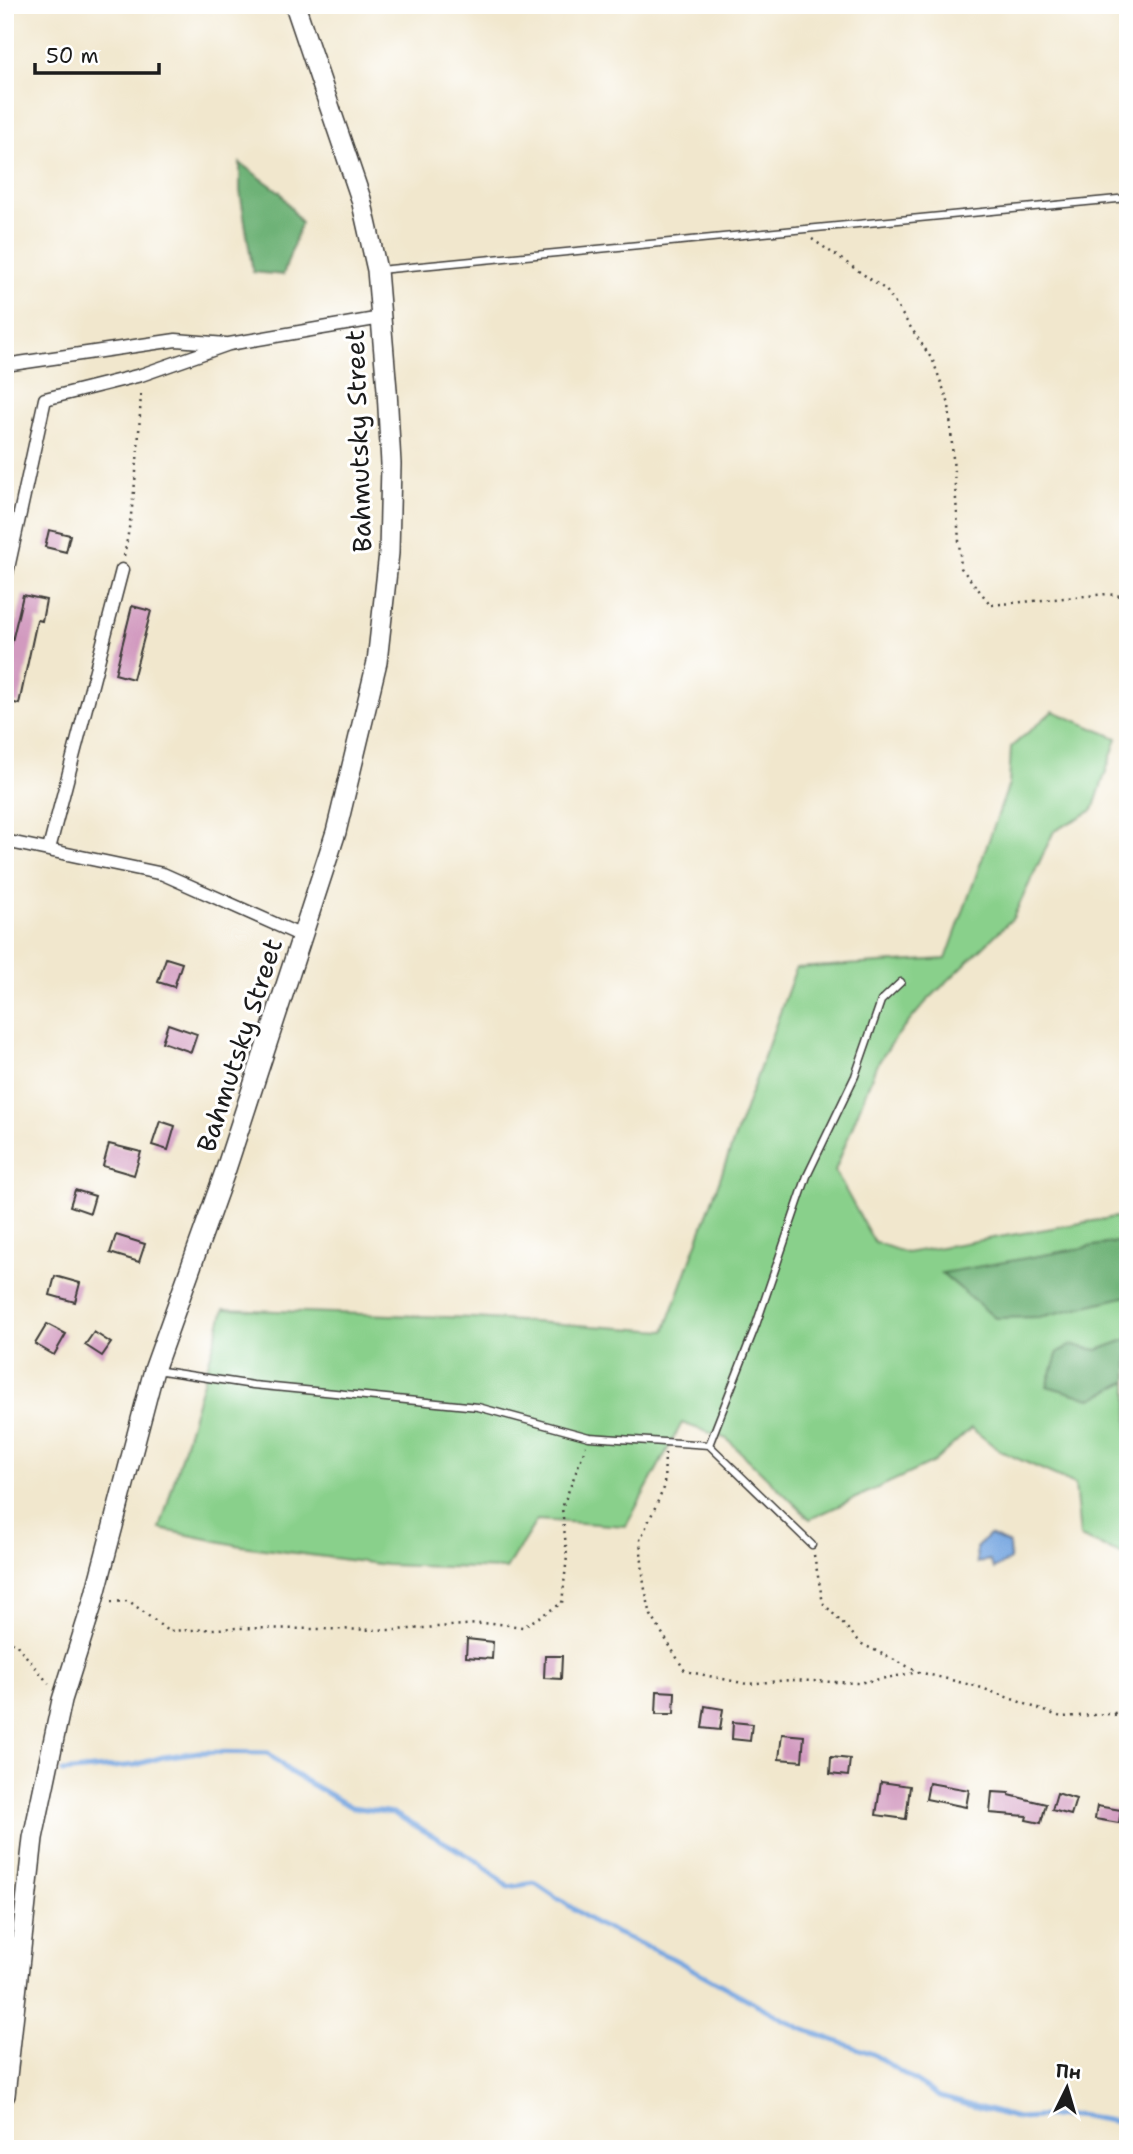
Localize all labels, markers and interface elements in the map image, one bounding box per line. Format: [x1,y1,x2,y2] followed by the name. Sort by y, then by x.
[35,32,159,76] scale bar
[46,42,99,70] text: 50 m
[337,329,379,553] street label: Bahmutsky Street
[188,934,290,1156] street label: Bahmutsky Street
[1032,2052,1102,2122] north arrow
[1055,2058,1082,2085] text: Пн

